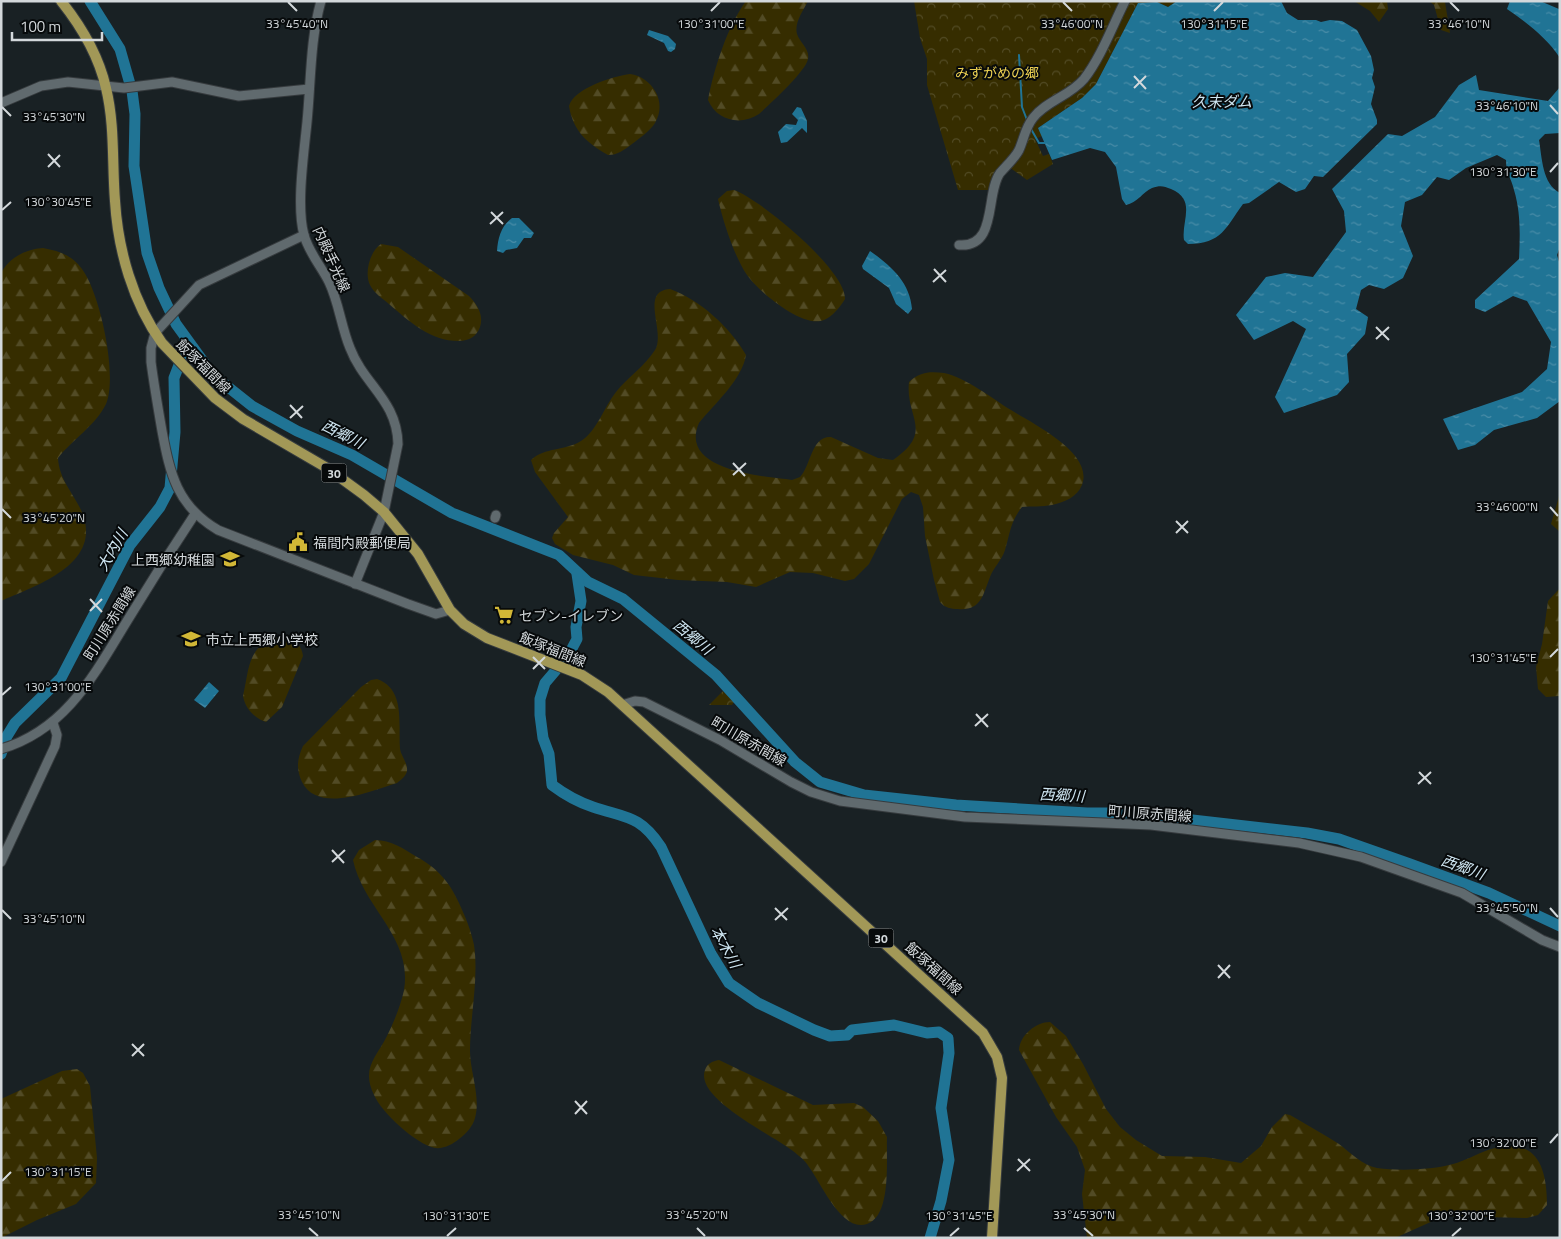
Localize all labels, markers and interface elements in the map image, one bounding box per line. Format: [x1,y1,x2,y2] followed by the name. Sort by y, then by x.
[12,10,102,42] scale bar
[266,14,328,33] text: 33°45'40"N
[677,14,745,33] text: 130°31'00"E
[1041,14,1103,33] text: 33°46'00"N
[1180,14,1248,33] text: 130°31'15"E
[1428,14,1490,33] text: 33°46'10"N
[20,15,61,38] text: 100 m
[955,62,1039,83] park label: みずがめの郷
[1192,90,1252,113] water label: 久末ダム
[1476,96,1538,115] text: 33°46'10"N
[23,107,85,126] text: 33°45'30"N
[1469,162,1537,181] text: 130°31'30"E
[24,192,92,211] text: 130°30'45"E
[308,223,356,295] street label: 内殿手光線
[172,334,236,398] street label: 飯塚福間線
[318,414,370,455] water label: 西郷川
[322,463,346,482] road number: 30
[1476,497,1538,516] text: 33°46'00"N
[23,508,85,527] text: 33°45'20"N
[91,523,134,575] water label: 大内川
[287,531,309,553] public building icon: 福間内殿郵便局
[313,532,411,553] place label: 福間内殿郵便局
[219,548,241,570] school or university icon: 上西郷幼稚園
[131,549,215,570] place label: 上西郷幼稚園
[78,582,140,664] street label: 町川原赤間線
[493,604,515,626] supermarket icon: セブン-イレブン
[519,605,623,626] place label: セブン-イレブン
[668,614,719,661] water label: 西郷川
[517,626,589,672] street label: 飯塚福間線
[180,628,202,650] school or university icon: 市立上西郷小学校
[206,629,318,650] place label: 市立上西郷小学校
[1469,648,1537,667] text: 130°31'45"E
[24,677,92,696] text: 130°31'00"E
[707,711,791,771] street label: 町川原赤間線
[1039,782,1087,808] water label: 西郷川
[1107,800,1193,826] street label: 町川原赤間線
[1438,848,1490,886] water label: 西郷川
[1476,898,1538,917] text: 33°45'50"N
[23,909,85,928] text: 33°45'10"N
[705,922,748,974] water label: 本木川
[868,928,894,948] road number: 30
[901,937,967,999] street label: 飯塚福間線
[1469,1133,1537,1152] text: 130°32'00"E
[24,1162,92,1181] text: 130°31'15"E
[278,1205,340,1224] text: 33°45'10"N
[666,1205,728,1224] text: 33°45'20"N
[1053,1205,1115,1224] text: 33°45'30"N
[422,1206,490,1225] text: 130°31'30"E
[925,1206,993,1225] text: 130°31'45"E
[1427,1206,1495,1225] text: 130°32'00"E

